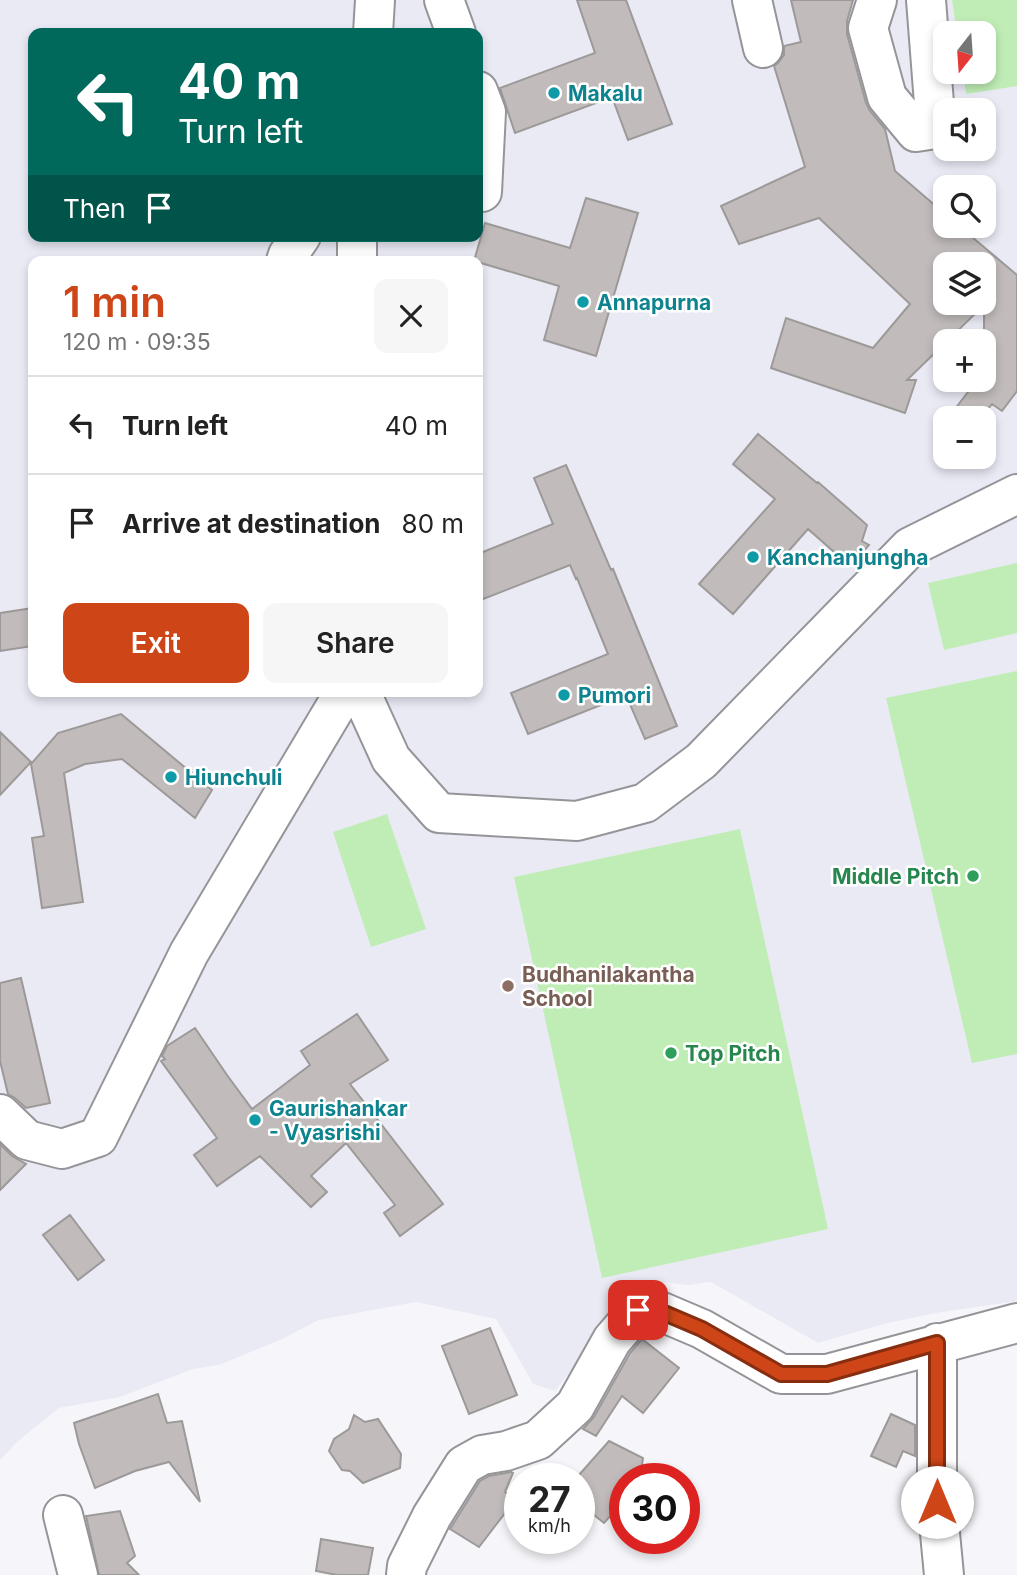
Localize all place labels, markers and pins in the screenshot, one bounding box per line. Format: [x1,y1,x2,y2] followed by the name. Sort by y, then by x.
[568,81,643,106] place label: Makalu
[546,85,562,101] marker: Makalu
[597,290,711,315] place label: Annapurna
[575,294,591,310] marker: Annapurna
[767,545,928,570] place label: Kanchanjungha
[745,549,761,565] marker: Kanchanjungha
[578,683,651,708] place label: Pumori
[556,687,572,703] marker: Pumori
[185,765,282,790] place label: Hiunchuli
[163,769,179,785] marker: Hiunchuli
[832,864,959,889] place label: Middle Pitch
[965,868,981,884] marker: Middle Pitch
[522,962,695,1011] place label: Budhanilakantha School
[500,978,516,994] marker: Budhanilakantha School
[685,1041,781,1066] place label: Top Pitch
[663,1045,679,1061] marker: Top Pitch
[269,1096,408,1145] place label: Gaurishankar - Vyasrishi
[247,1112,263,1128] marker: Gaurishankar - Vyasrishi
[608,1280,668,1340] pin

